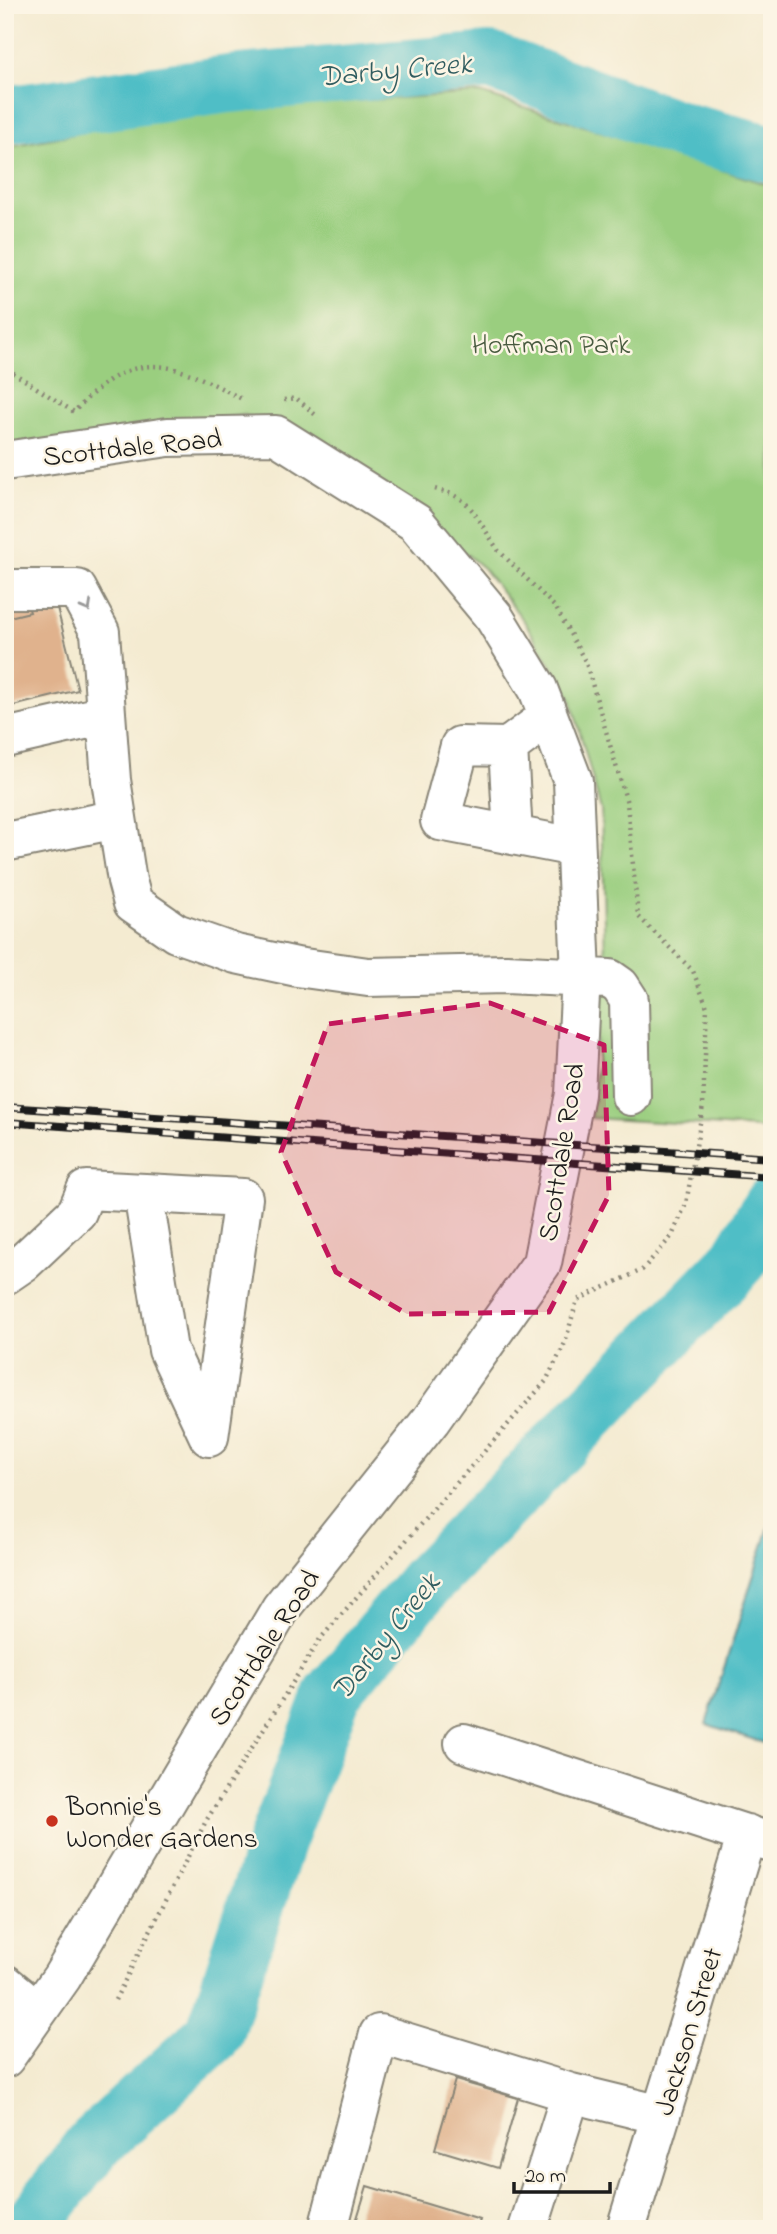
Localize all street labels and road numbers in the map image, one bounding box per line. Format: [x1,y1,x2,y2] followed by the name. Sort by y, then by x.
[41,420,224,479] street label: Scottdale Road
[529,1060,598,1245] street label: Scottdale Road
[200,1562,332,1735] street label: Scottdale Road
[645,1943,735,2121] street label: Jackson Street

